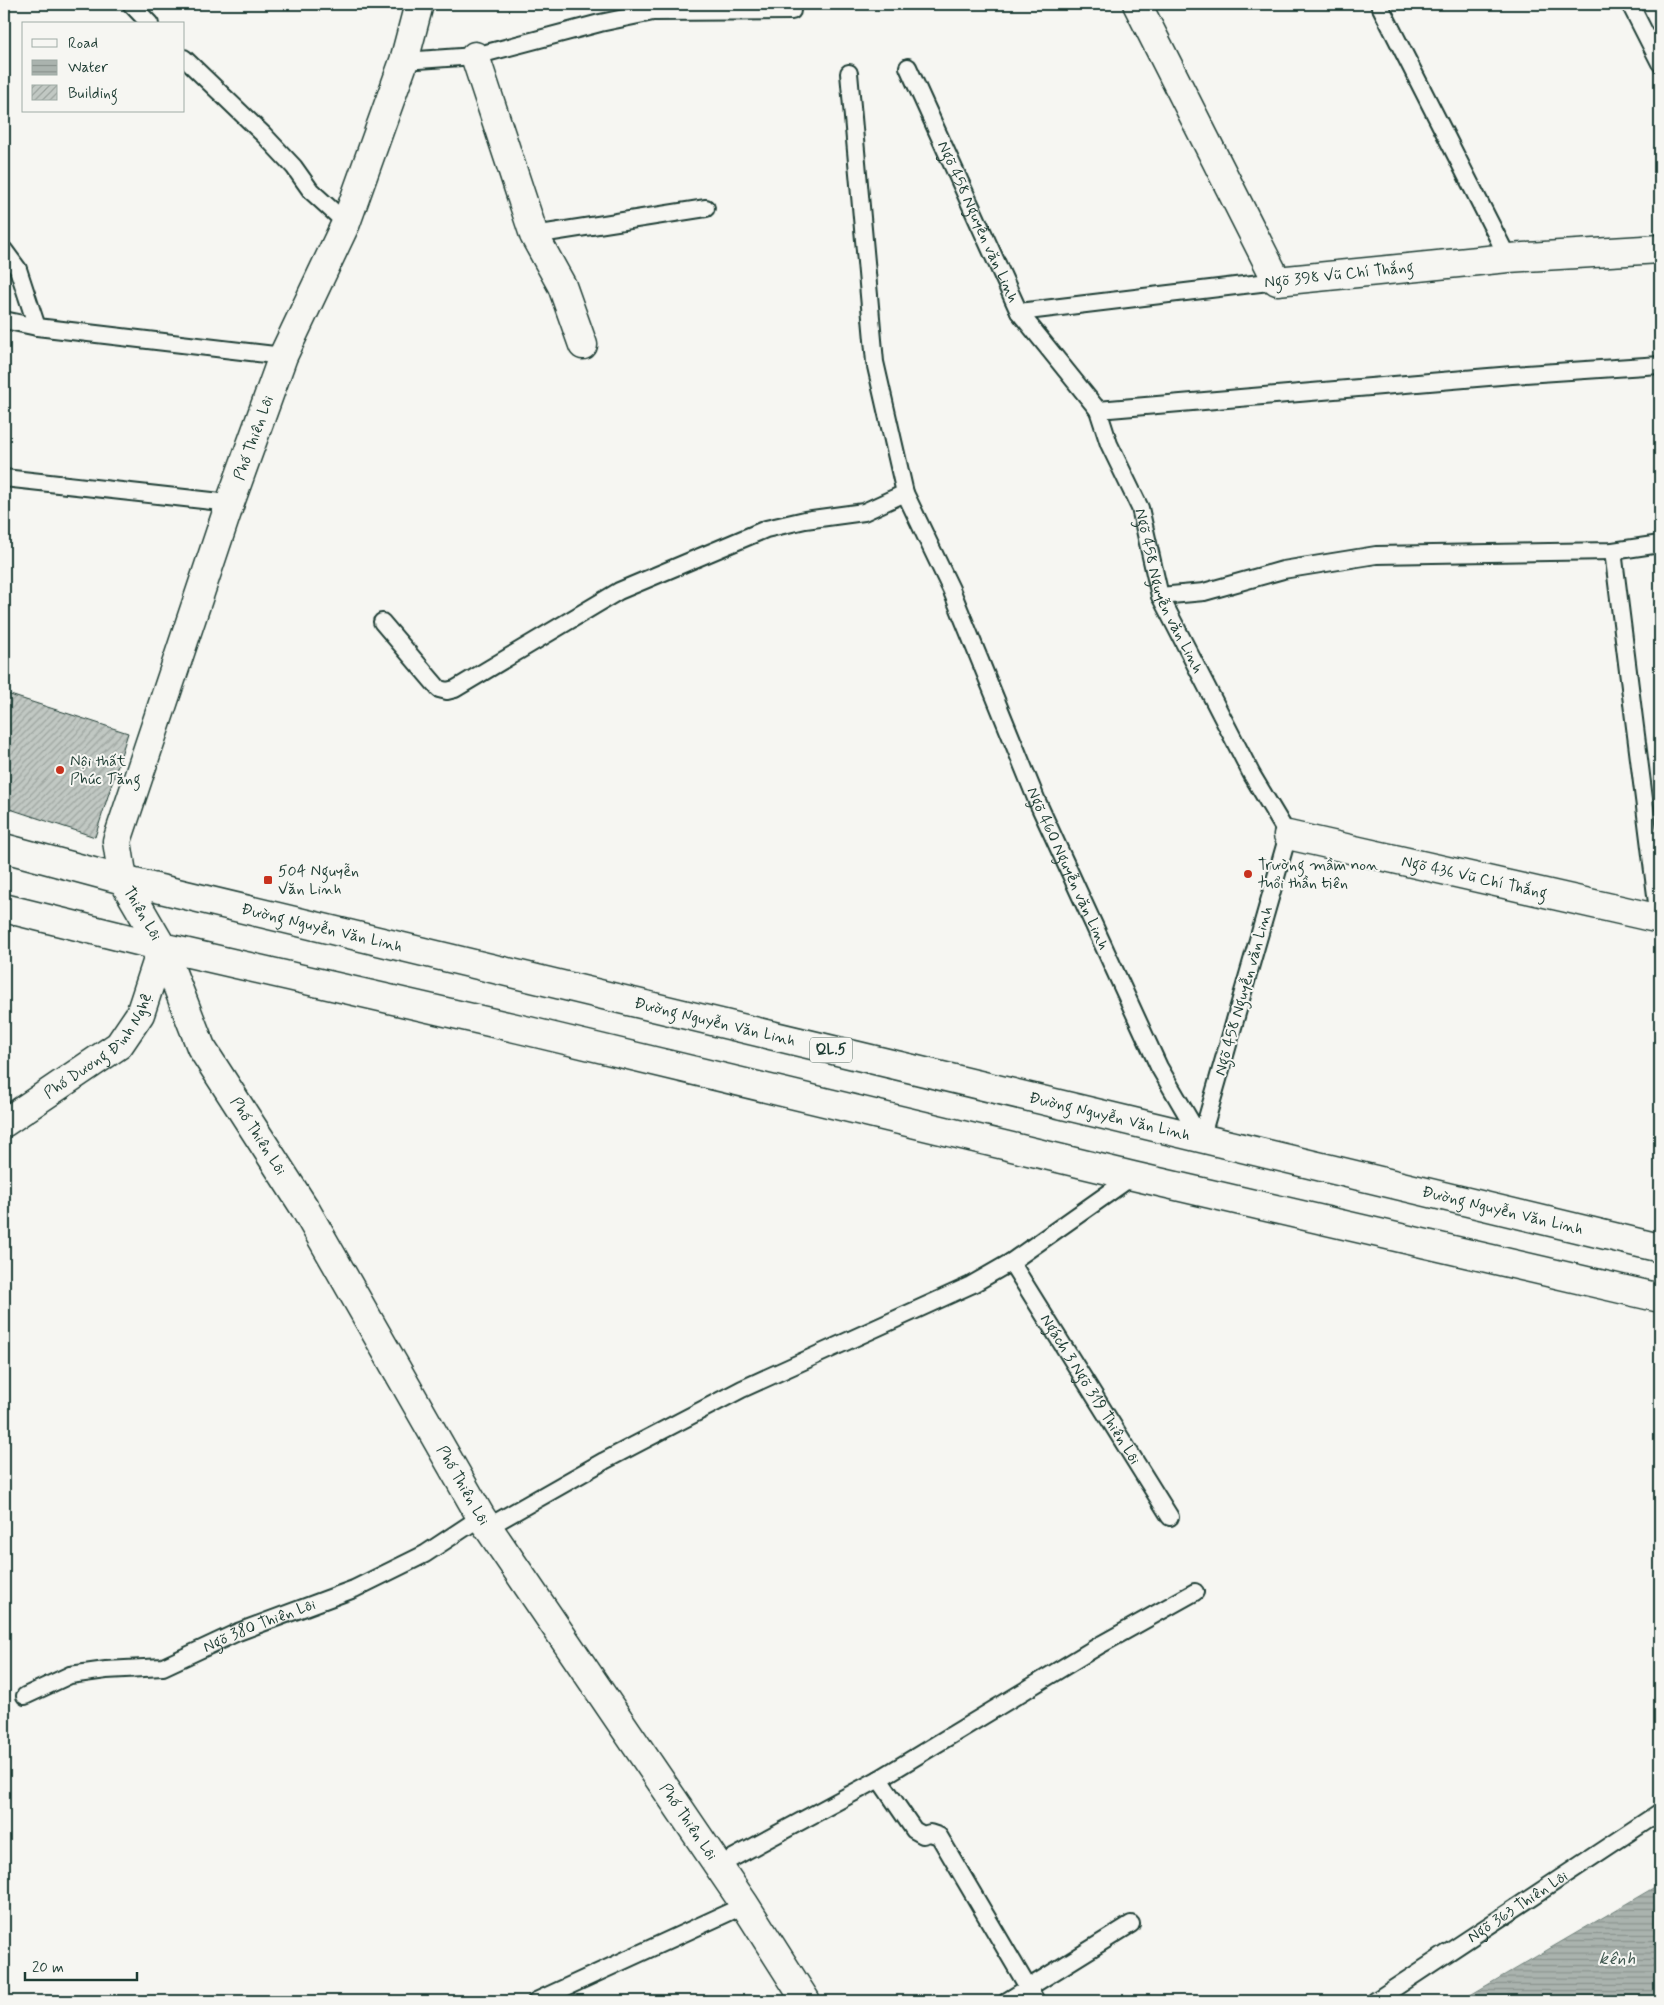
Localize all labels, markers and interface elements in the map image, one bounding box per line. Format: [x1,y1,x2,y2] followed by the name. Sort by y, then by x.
[22,22,185,112] legend
[68,34,98,54] text: Road
[68,58,108,78] text: Water
[68,84,118,105] text: Building
[932,138,1024,306] street label: Ngõ 458 Nguyễn văn Linh
[1263,257,1415,294] street label: Ngõ 398 Vũ Chí Thắng
[229,392,279,483] street label: Phố Thiên Lôi
[1130,506,1209,677] street label: Ngõ 458 Nguyễn văn Linh
[70,751,141,791] place label: Nội thất Phúc Tăng
[54,764,66,776] marker: Nội thất Phúc Tăng
[1022,784,1114,953] street label: Ngõ 460 Nguyễn văn Linh
[1400,850,1549,905] street label: Ngõ 436 Vũ Chí Thắng
[1257,855,1379,894] place label: Trường mầm non tuổi thần tiên
[278,861,359,900] place label: 504 Nguyễn Văn Linh
[1242,868,1254,880] marker: Trường mầm non tuổi thần tiên
[262,874,274,886] marker: 504 Nguyễn Văn Linh
[118,882,167,945] street label: Thiên Lôi
[239,898,405,957] street label: Đường Nguyễn Văn Linh
[1210,904,1279,1078] street label: Ngõ 458 Nguyễn văn Linh
[40,990,157,1104] street label: Phố Dương Đình Nghệ
[632,992,798,1051] street label: Đường Nguyễn Văn Linh
[810,1038,852,1062] road number: QL.5
[1027,1087,1193,1146] street label: Đường Nguyễn Văn Linh
[225,1093,291,1179] street label: Phố Thiên Lôi
[1420,1181,1586,1240] street label: Đường Nguyễn Văn Linh
[1035,1310,1145,1469] street label: Ngách 3 Ngõ 319 Thiên Lôi
[432,1442,494,1530] street label: Phố Thiên Lôi
[199,1594,319,1657] street label: Ngõ 380 Thiên Lôi
[655,1779,722,1865] street label: Phố Thiên Lôi
[1463,1865,1572,1947] street label: Ngõ 363 Thiên Lôi
[1599,1947,1635,1971] water label: kênh
[25,1950,138,1982] scale bar
[32,1958,64,1978] text: 20 m

